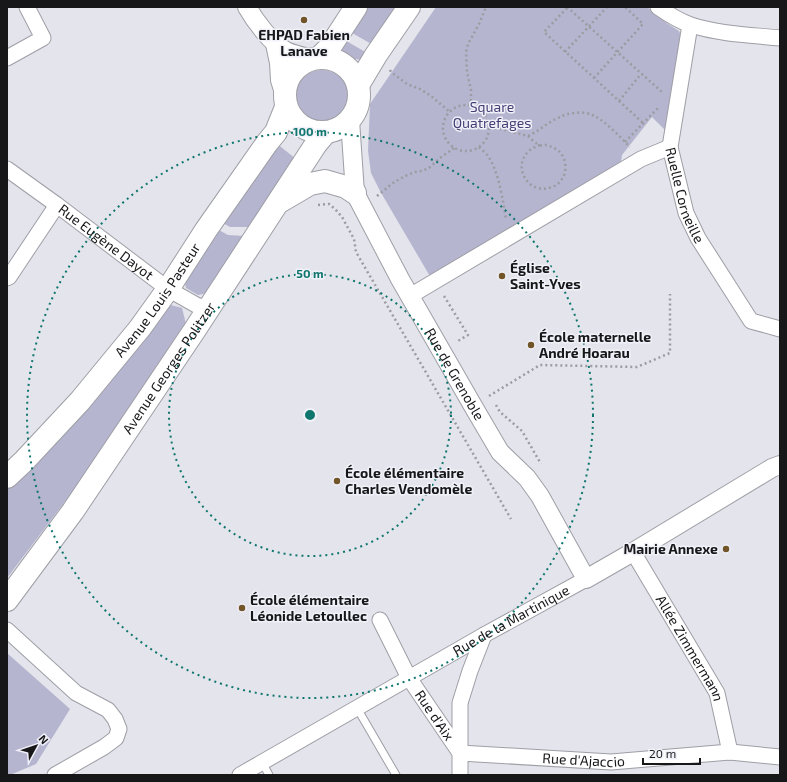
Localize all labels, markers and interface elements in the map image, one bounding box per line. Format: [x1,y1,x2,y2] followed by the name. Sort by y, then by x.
[299,15,309,25] marker: EHPAD Fabien Lanave
[258,26,350,59] place label: EHPAD Fabien Lanave
[453,98,531,131] park label: Square Quatrefages
[293,124,327,138] text: 100 m
[662,145,708,246] street label: Ruelle Corneille
[55,200,157,283] street label: Rue Eugène Dayot
[111,239,204,360] street label: Avenue Louis Pasteur
[510,259,581,292] place label: Église Saint-Yves
[296,266,324,280] text: 50 m
[497,271,507,281] marker: Église Saint-Yves
[118,298,219,437] street label: Avenue Georges Politzer
[422,325,488,423] street label: Rue de Grenoble
[539,328,651,361] place label: École maternelle André Hoarau
[526,340,536,350] marker: École maternelle André Hoarau
[303,408,317,422] centre of rings
[345,464,472,497] place label: École élémentaire Charles Vendomèle
[332,476,342,486] marker: École élémentaire Charles Vendomèle
[623,540,718,557] place label: Mairie Annexe
[721,544,731,554] marker: Mairie Annexe
[450,581,572,659] street label: Rue de la Martinique
[250,591,369,624] place label: École élémentaire Léonide Letoullec
[653,592,728,703] street label: Allée Zimmermann
[237,603,247,613] marker: École élémentaire Léonide Letoullec
[412,687,458,744] street label: Rue d'Aix
[16,726,56,766] north arrow
[37,732,52,747] text: N
[643,740,700,766] scale bar
[649,746,676,760] text: 20 m
[542,749,626,770] street label: Rue d'Ajaccio

